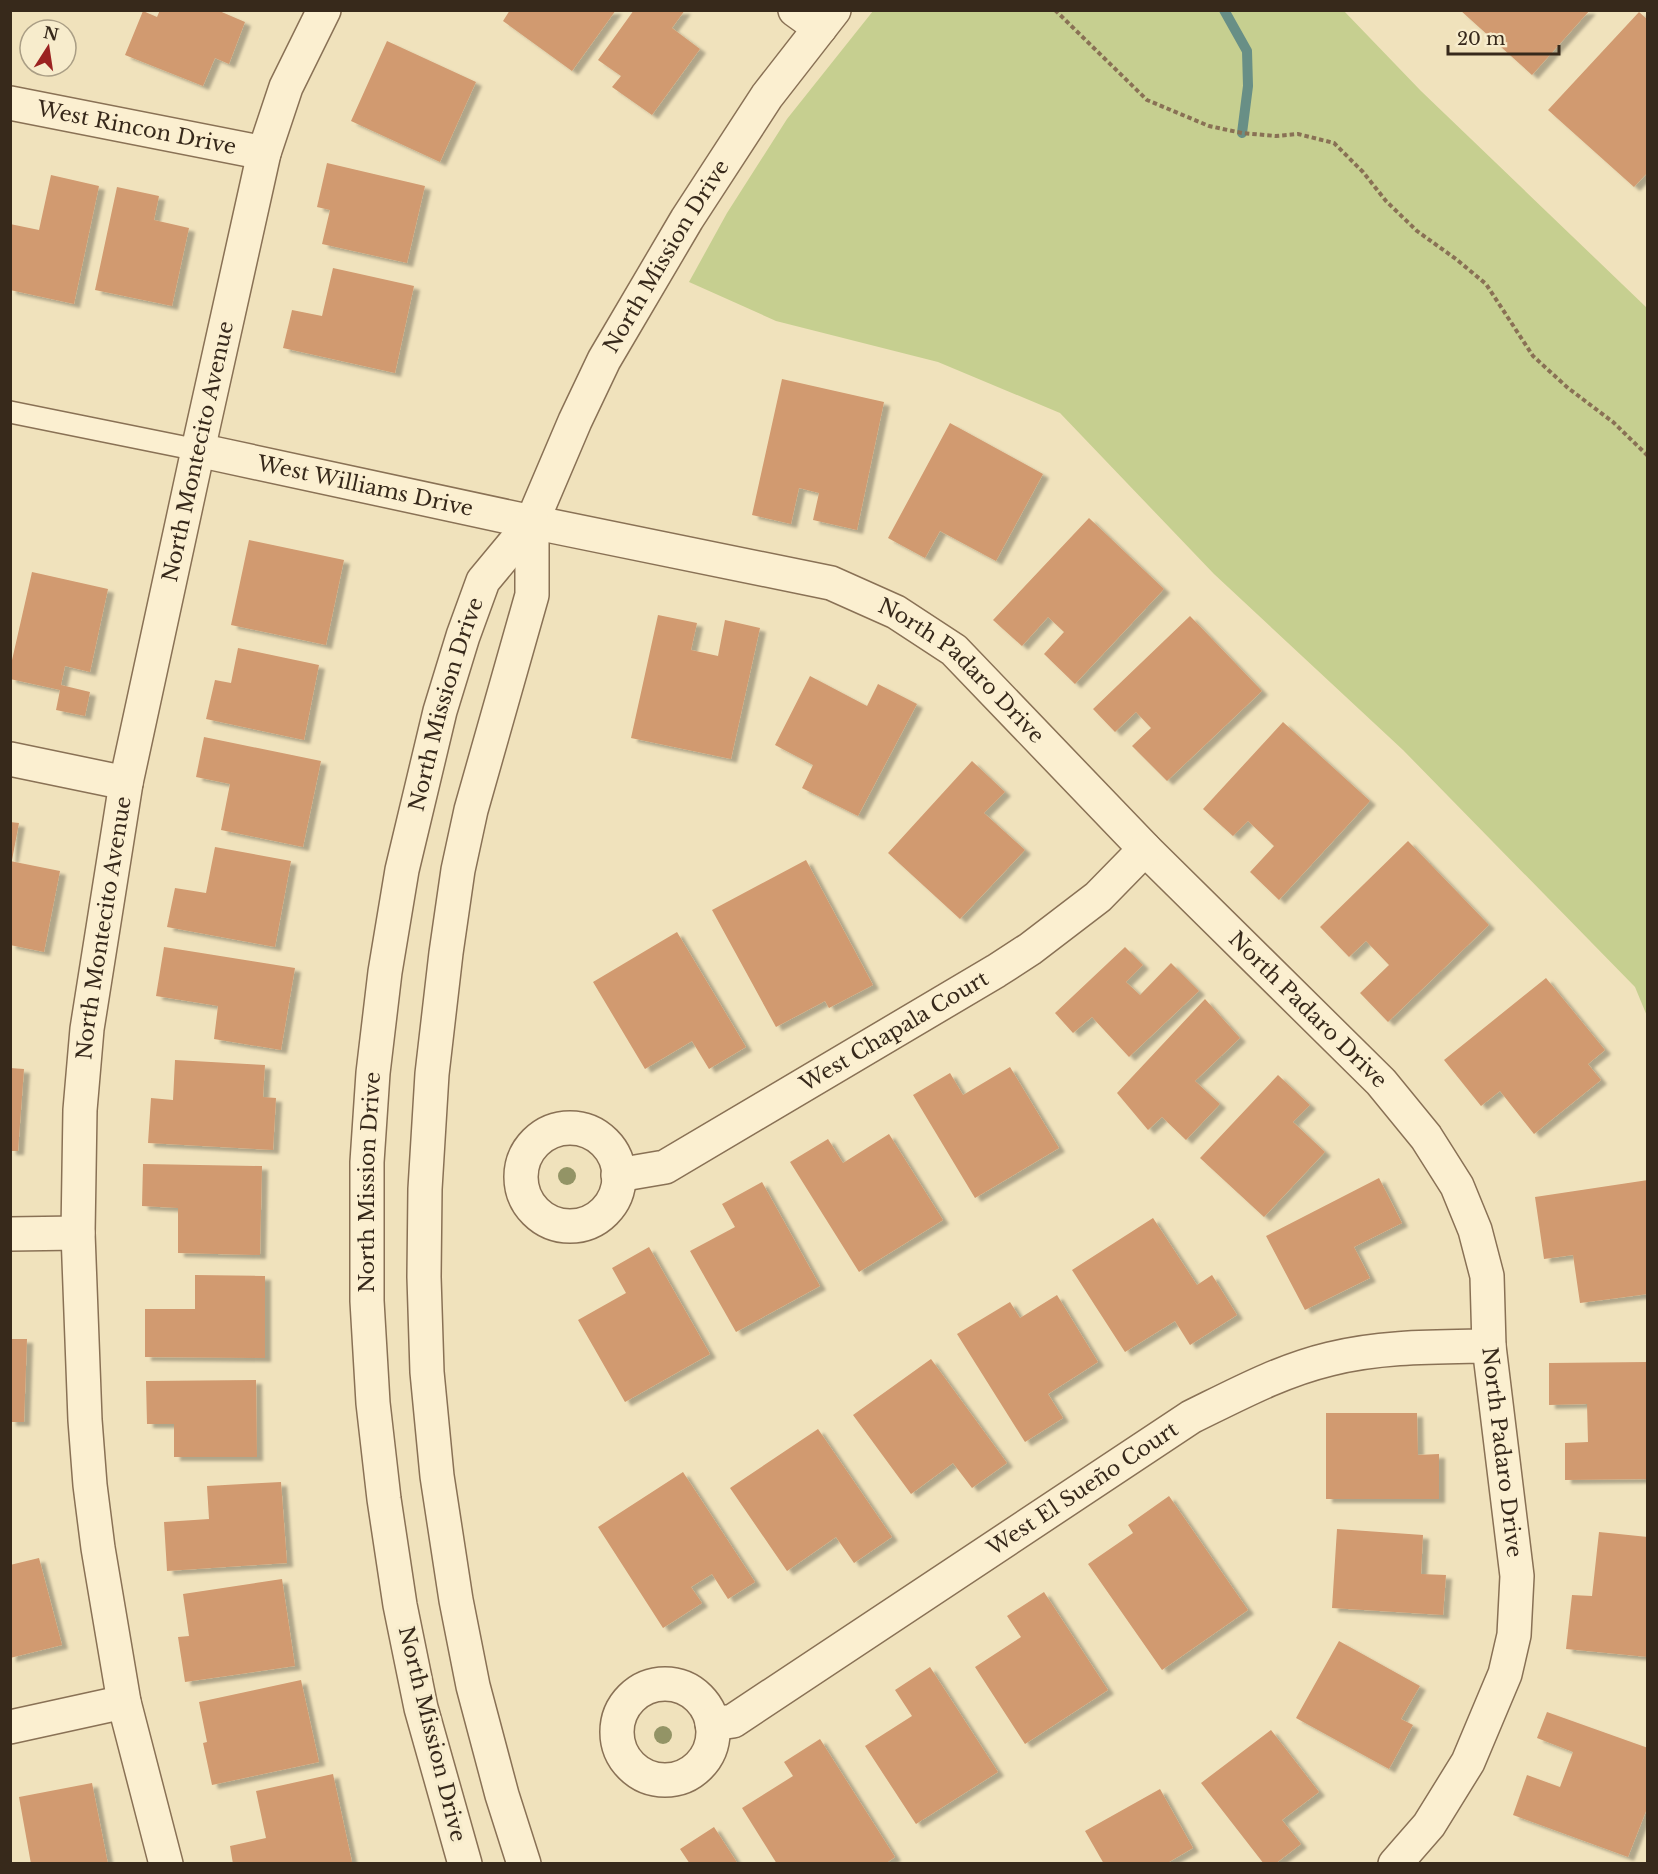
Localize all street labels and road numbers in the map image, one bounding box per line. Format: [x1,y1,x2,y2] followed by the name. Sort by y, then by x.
[34,95,238,160] street label: West Rincon Drive
[598,155,735,358] street label: North Mission Drive
[157,319,239,584] street label: North Montecito Avenue
[254,450,476,522] street label: West Williams Drive
[874,593,1050,749] street label: North Padaro Drive
[404,594,489,814] street label: North Mission Drive
[71,794,137,1061] street label: North Montecito Avenue
[1223,926,1392,1093] street label: North Padaro Drive
[794,965,993,1098] street label: West Chapala Court
[354,1071,386,1293] street label: North Mission Drive
[1476,1346,1528,1559] street label: North Padaro Drive
[982,1416,1183,1562] street label: West El Sueño Court
[393,1624,471,1844] street label: North Mission Drive

